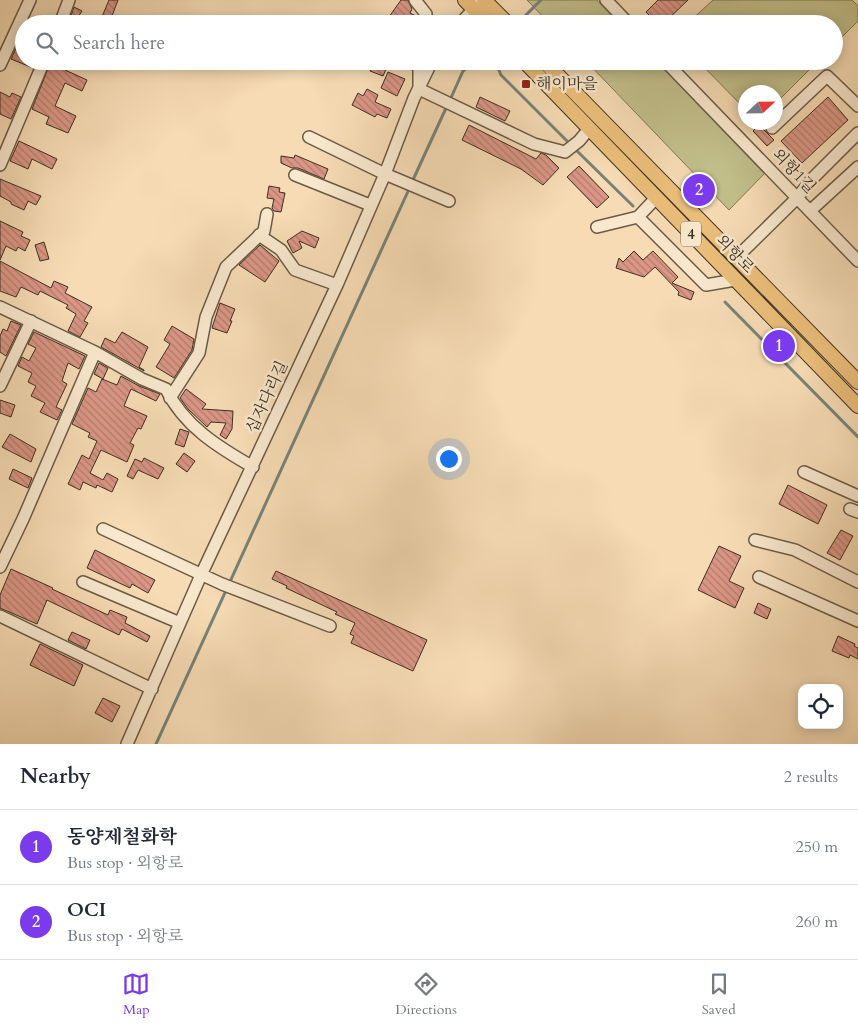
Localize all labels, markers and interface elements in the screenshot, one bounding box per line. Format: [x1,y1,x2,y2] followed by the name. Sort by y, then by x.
[15,15,843,70] search box
[33,29,61,57] icon: search
[73,30,165,56] text: Search here
[536,73,598,95] place label: 해이마을
[520,78,532,90] marker: 해이마을
[738,85,783,130] north arrow
[767,144,821,198] street label: 외항1길
[683,171,715,209] pin: 2
[681,222,701,246] road number: 4
[711,230,759,279] street label: 외항로
[763,327,795,365] pin: 1
[241,357,293,437] street label: 십자다리길
[436,446,462,472] your location
[798,684,843,729] map controls
[798,684,843,729] button: locate
[20,762,91,791] text: Nearby
[784,766,838,788] text: 2 results
[67,824,177,850] text: 동양제철화학
[32,836,40,858] text: 1
[796,836,838,858] text: 250 m
[67,852,183,874] text: Bus stop · 외항로
[67,897,106,923] text: OCI
[32,911,40,933] text: 2
[796,911,838,933] text: 260 m
[67,925,183,947] text: Bus stop · 외항로
[122,970,150,1019] tab: Map
[395,970,457,1019] tab: Directions
[702,970,736,1019] tab: Saved

